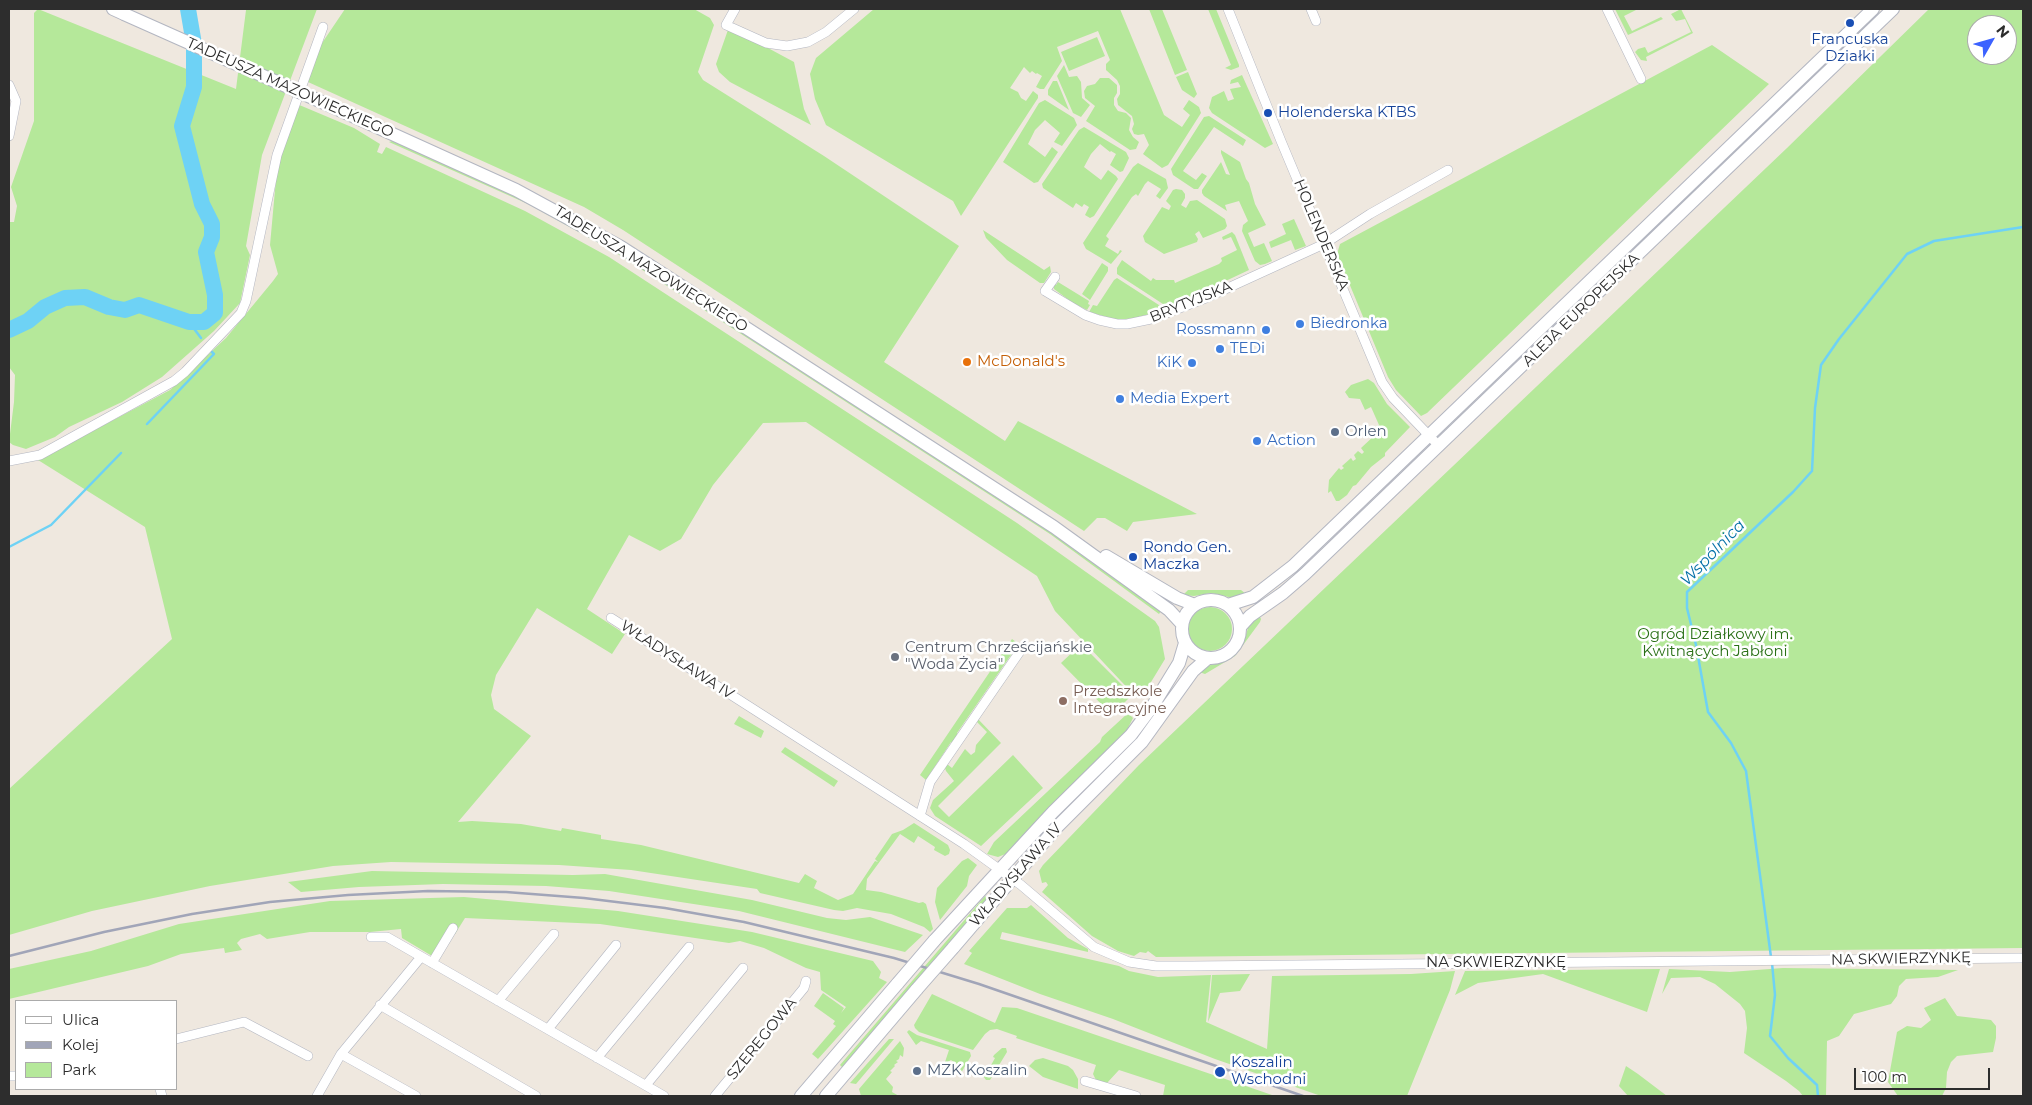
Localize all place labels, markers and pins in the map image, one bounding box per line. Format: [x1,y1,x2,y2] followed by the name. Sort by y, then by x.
[1844,17,1856,29] marker: Francuska Działki
[1811,31,1889,66] place label: Francuska Działki
[1278,104,1416,122] place label: Holenderska KTBS
[1262,107,1274,119] marker: Holenderska KTBS
[1310,315,1388,333] place label: Biedronka
[1294,318,1306,330] marker: Biedronka
[1176,321,1256,339] place label: Rossmann
[1260,324,1272,336] marker: Rossmann
[1230,340,1265,358] place label: TEDi
[1214,343,1226,355] marker: TEDi
[977,353,1065,371] place label: McDonald's
[1157,354,1182,372] place label: KiK
[961,356,973,368] marker: McDonald's
[1186,357,1198,369] marker: KiK
[1130,390,1230,408] place label: Media Expert
[1114,393,1126,405] marker: Media Expert
[1345,423,1387,441] place label: Orlen
[1329,426,1341,438] marker: Orlen
[1267,432,1316,450] place label: Action
[1251,435,1263,447] marker: Action
[1143,539,1231,574] place label: Rondo Gen. Maczka
[1127,551,1139,563] marker: Rondo Gen. Maczka
[905,639,1092,674] place label: Centrum Chrześcijańskie "Woda Życia"
[889,651,901,663] marker: Centrum Chrześcijańskie "Woda Życia"
[1073,683,1167,718] place label: Przedszkole Integracyjne
[1057,695,1069,707] marker: Przedszkole Integracyjne
[1231,1054,1306,1089] place label: Koszalin Wschodni
[927,1062,1027,1080] place label: MZK Koszalin
[911,1065,923,1077] marker: MZK Koszalin
[1213,1065,1227,1079] marker: Koszalin Wschodni

